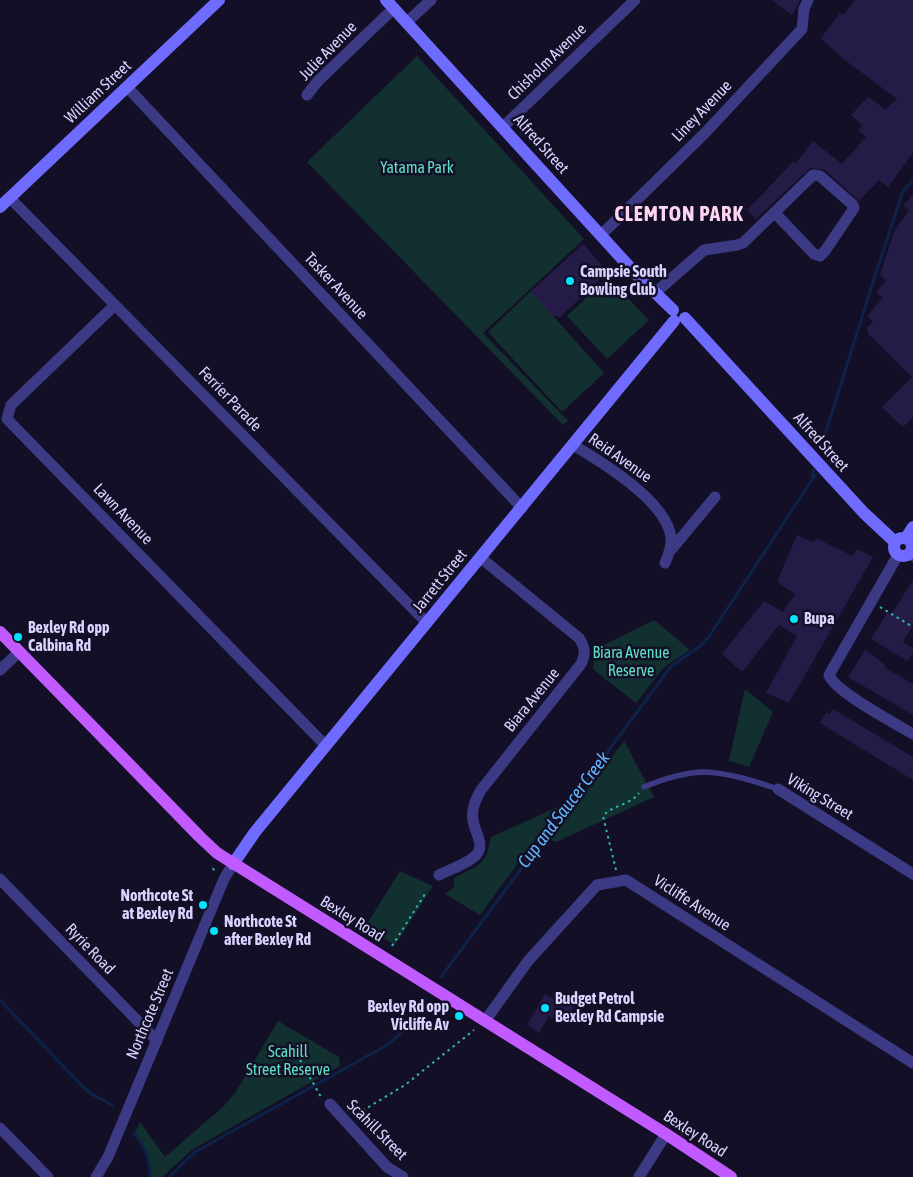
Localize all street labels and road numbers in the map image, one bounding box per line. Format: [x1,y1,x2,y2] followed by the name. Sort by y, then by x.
[295,18,361,84] street label: Julie Avenue
[504,20,590,104] street label: Chisholm Avenue
[61,56,135,128] street label: William Street
[668,76,736,146] street label: Liney Avenue
[509,110,573,178] street label: Alfred Street
[300,249,372,323] street label: Tasker Avenue
[194,363,266,435] street label: Ferrier Parade
[789,408,853,476] street label: Alfred Street
[585,429,655,487] street label: Reid Avenue
[89,479,157,549] street label: Lawn Avenue
[409,546,471,616] street label: Jarrett Street
[500,664,564,736] street label: Biara Avenue
[783,770,857,824] street label: Viking Street
[650,871,734,935] street label: Vicliffe Avenue
[317,892,387,946] street label: Bexley Road
[61,920,119,978] street label: Ryrie Road
[122,966,178,1062] street label: Northcote Street
[343,1096,411,1164] street label: Scahill Street
[660,1106,730,1162] street label: Bexley Road

